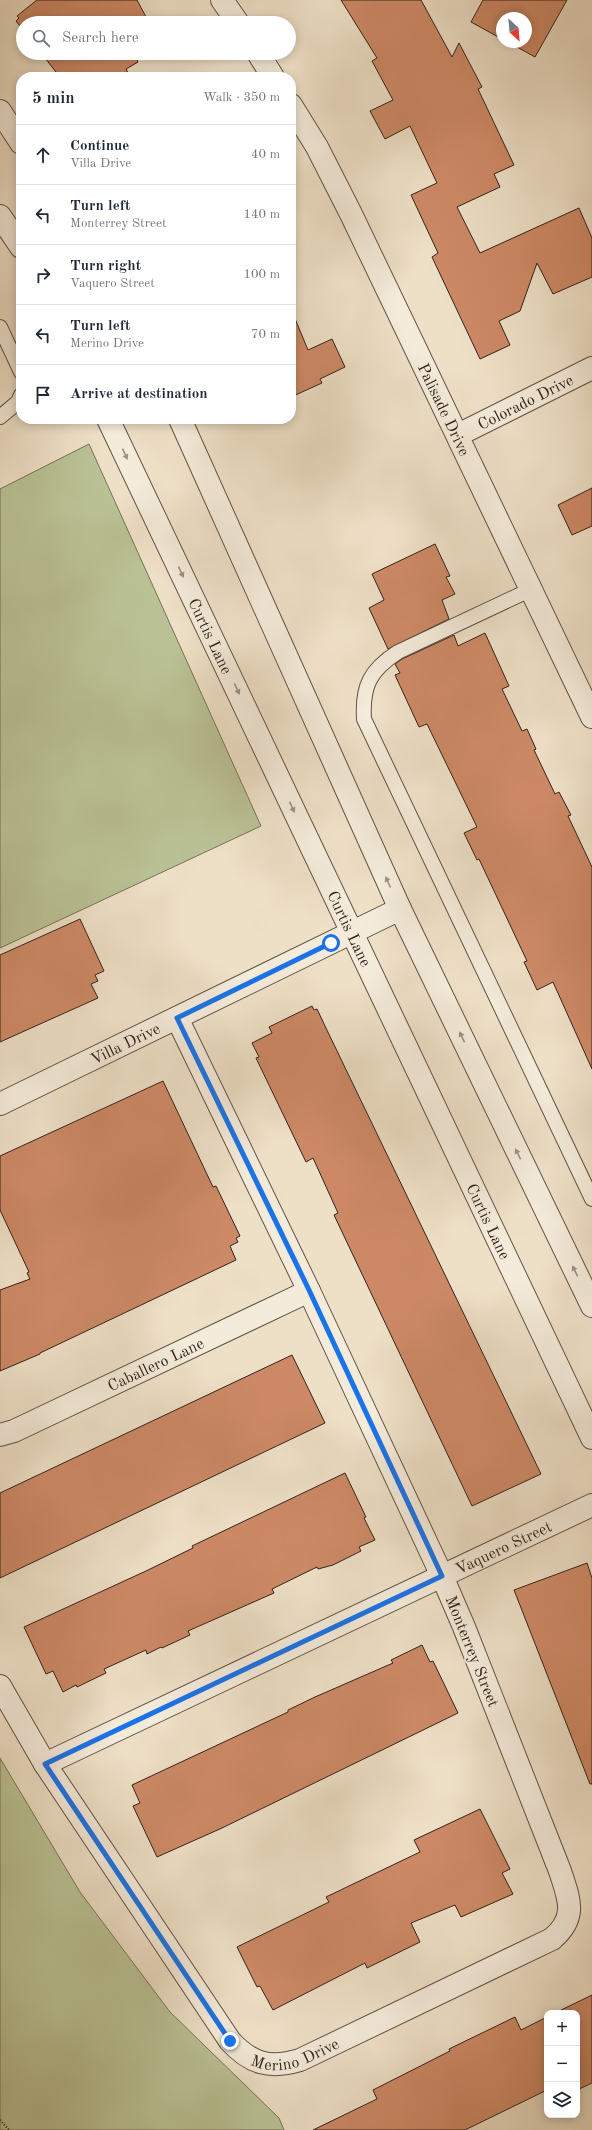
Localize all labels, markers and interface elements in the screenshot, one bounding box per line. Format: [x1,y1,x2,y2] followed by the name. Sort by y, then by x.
[496,12,532,48] north arrow
[16,16,296,60] search box
[30,27,52,49] icon: search
[62,31,139,46] text: Search here
[32,90,75,107] text: 5 min
[203,91,280,104] text: Walk · 350 m
[70,139,129,154] text: Continue
[32,144,54,166] icon: ahead
[251,148,280,161] text: 40 m
[70,157,131,170] text: Villa Drive
[70,199,130,214] text: Turn left
[32,204,54,226] icon: left
[243,208,280,221] text: 140 m
[70,217,167,230] text: Monterrey Street
[70,259,141,274] text: Turn right
[32,264,54,286] icon: right
[243,268,280,281] text: 100 m
[70,277,155,290] text: Vaquero Street
[70,319,130,334] text: Turn left
[32,324,54,346] icon: left
[251,328,280,341] text: 70 m
[70,337,144,350] text: Merino Drive
[414,361,472,459] street label: Palisade Drive
[476,373,576,434] street label: Colorado Drive
[32,384,54,406] icon: arrive
[70,387,208,402] text: Arrive at destination
[122,449,128,460] one-way arrow
[178,566,184,577] one-way arrow
[184,596,234,677] street label: Curtis Lane
[234,683,240,695] one-way arrow
[289,801,295,812] one-way arrow
[385,876,391,887] one-way arrow
[323,889,373,970] street label: Curtis Lane
[322,934,340,952] route start
[88,1021,163,1069] street label: Villa Drive
[459,1031,465,1042] one-way arrow
[515,1148,521,1159] one-way arrow
[462,1182,512,1262] street label: Curtis Lane
[572,1265,578,1276] one-way arrow
[106,1336,207,1395] street label: Caballero Lane
[453,1519,555,1578] street label: Vaquero Street
[441,1594,501,1710] street label: Monterrey Street
[544,2010,580,2118] map controls
[544,2010,580,2046] button: +
[221,2032,239,2050] route end
[248,2037,342,2074] street label: Merino Drive
[544,2046,580,2082] button: −
[544,2082,580,2118] button: layers

